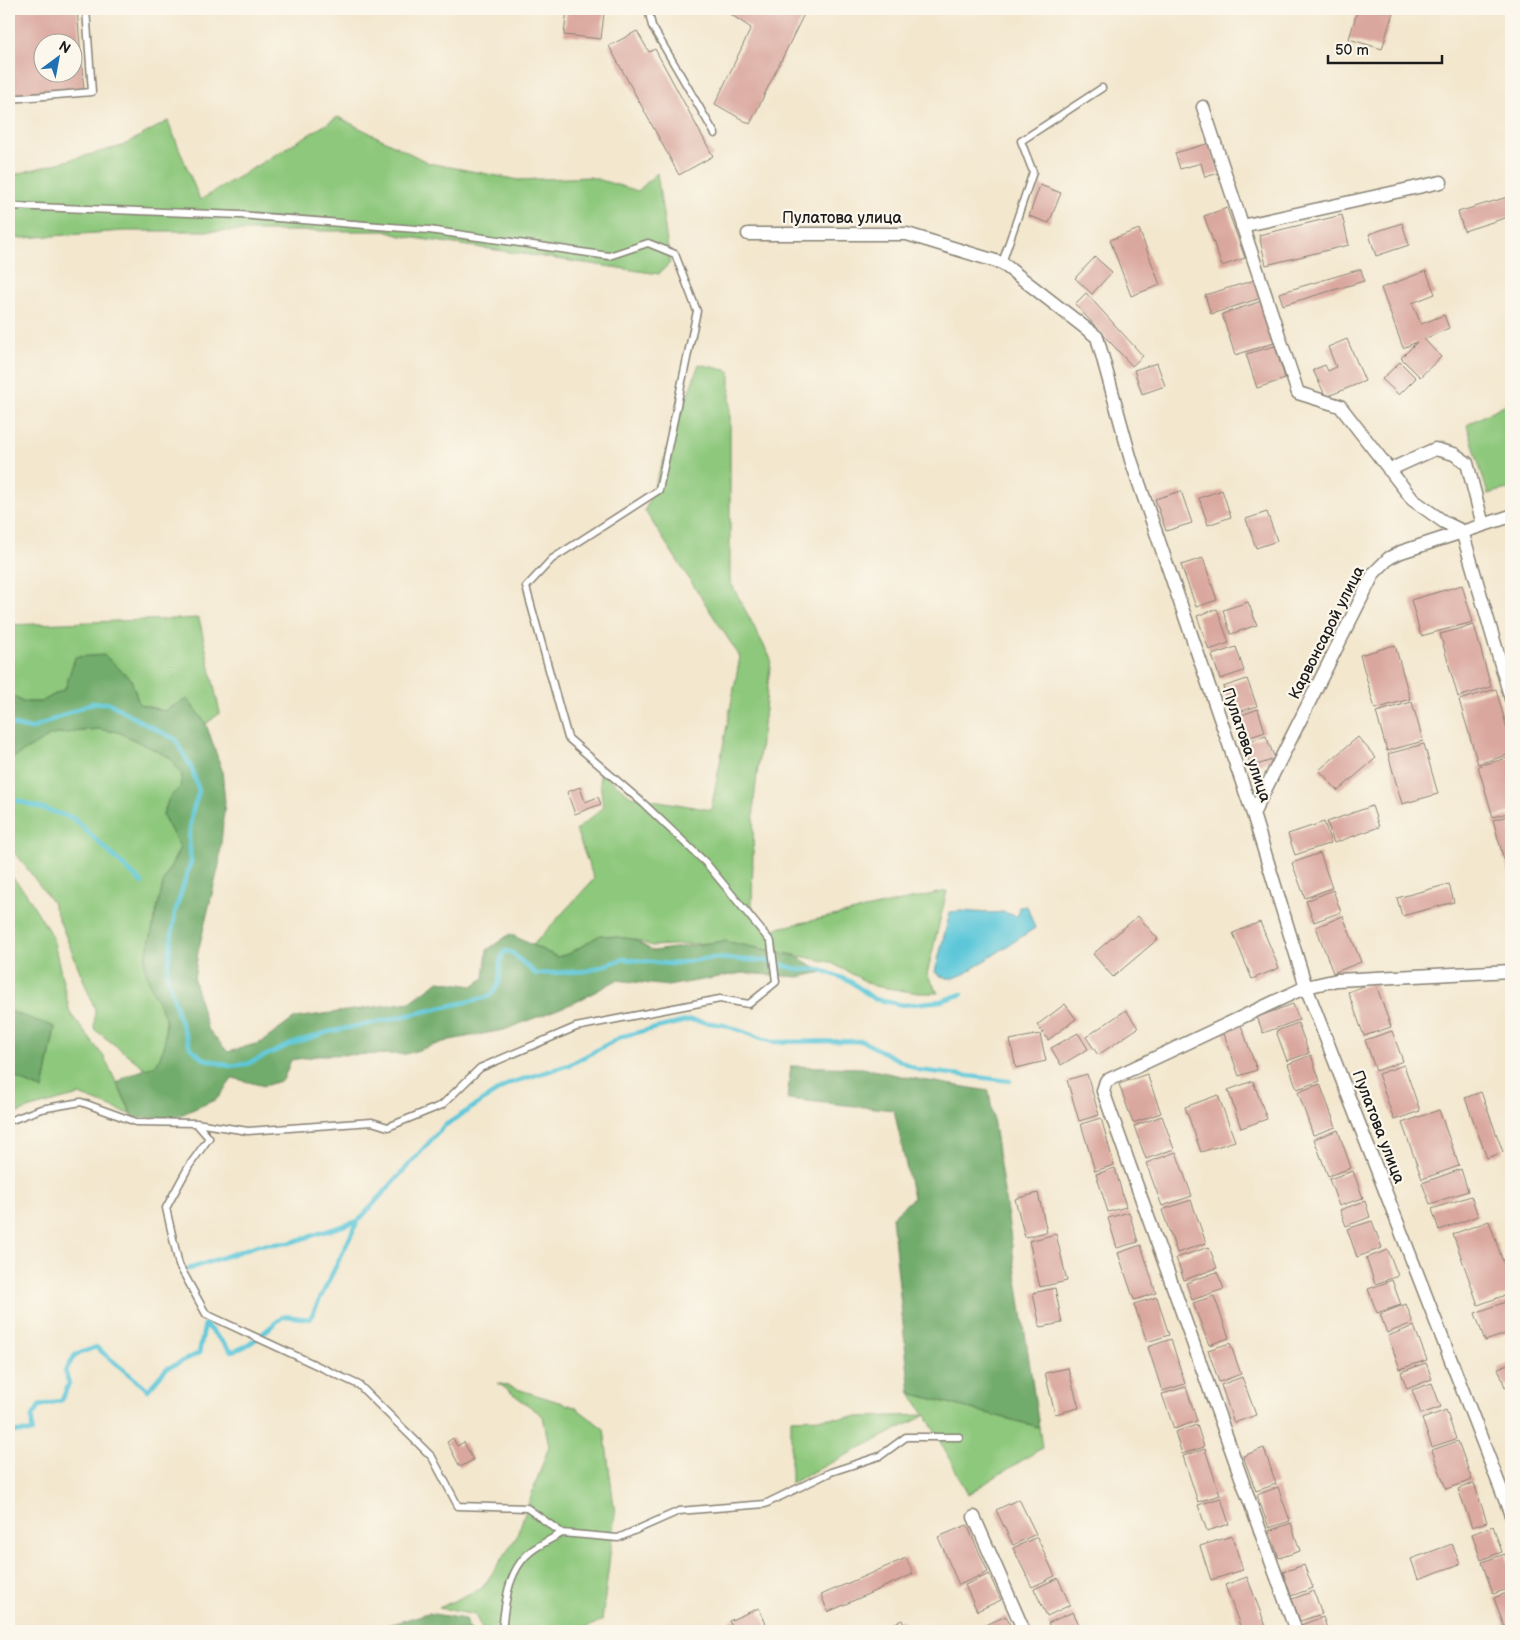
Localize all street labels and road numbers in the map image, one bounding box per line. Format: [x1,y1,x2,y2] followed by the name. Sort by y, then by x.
[782,209,902,228] street label: Пулатова улица
[1285,563,1369,703] street label: Карвонсарой улица
[1218,685,1275,805] street label: Пулатова улица
[1348,1068,1409,1187] street label: Пулатова улица

